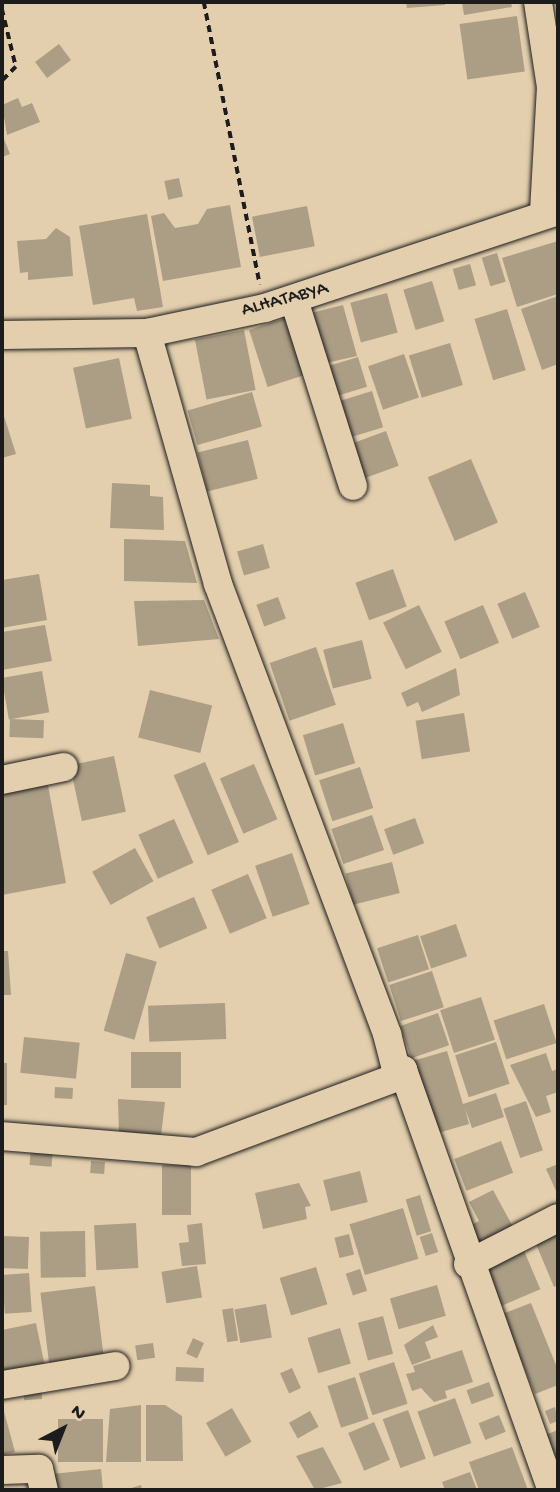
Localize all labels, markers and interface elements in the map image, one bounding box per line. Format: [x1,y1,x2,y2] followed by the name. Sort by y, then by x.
[239,278,331,322] street label: ALHATABYA
[28,1394,98,1464] north arrow
[65,1400,90,1426] text: N

